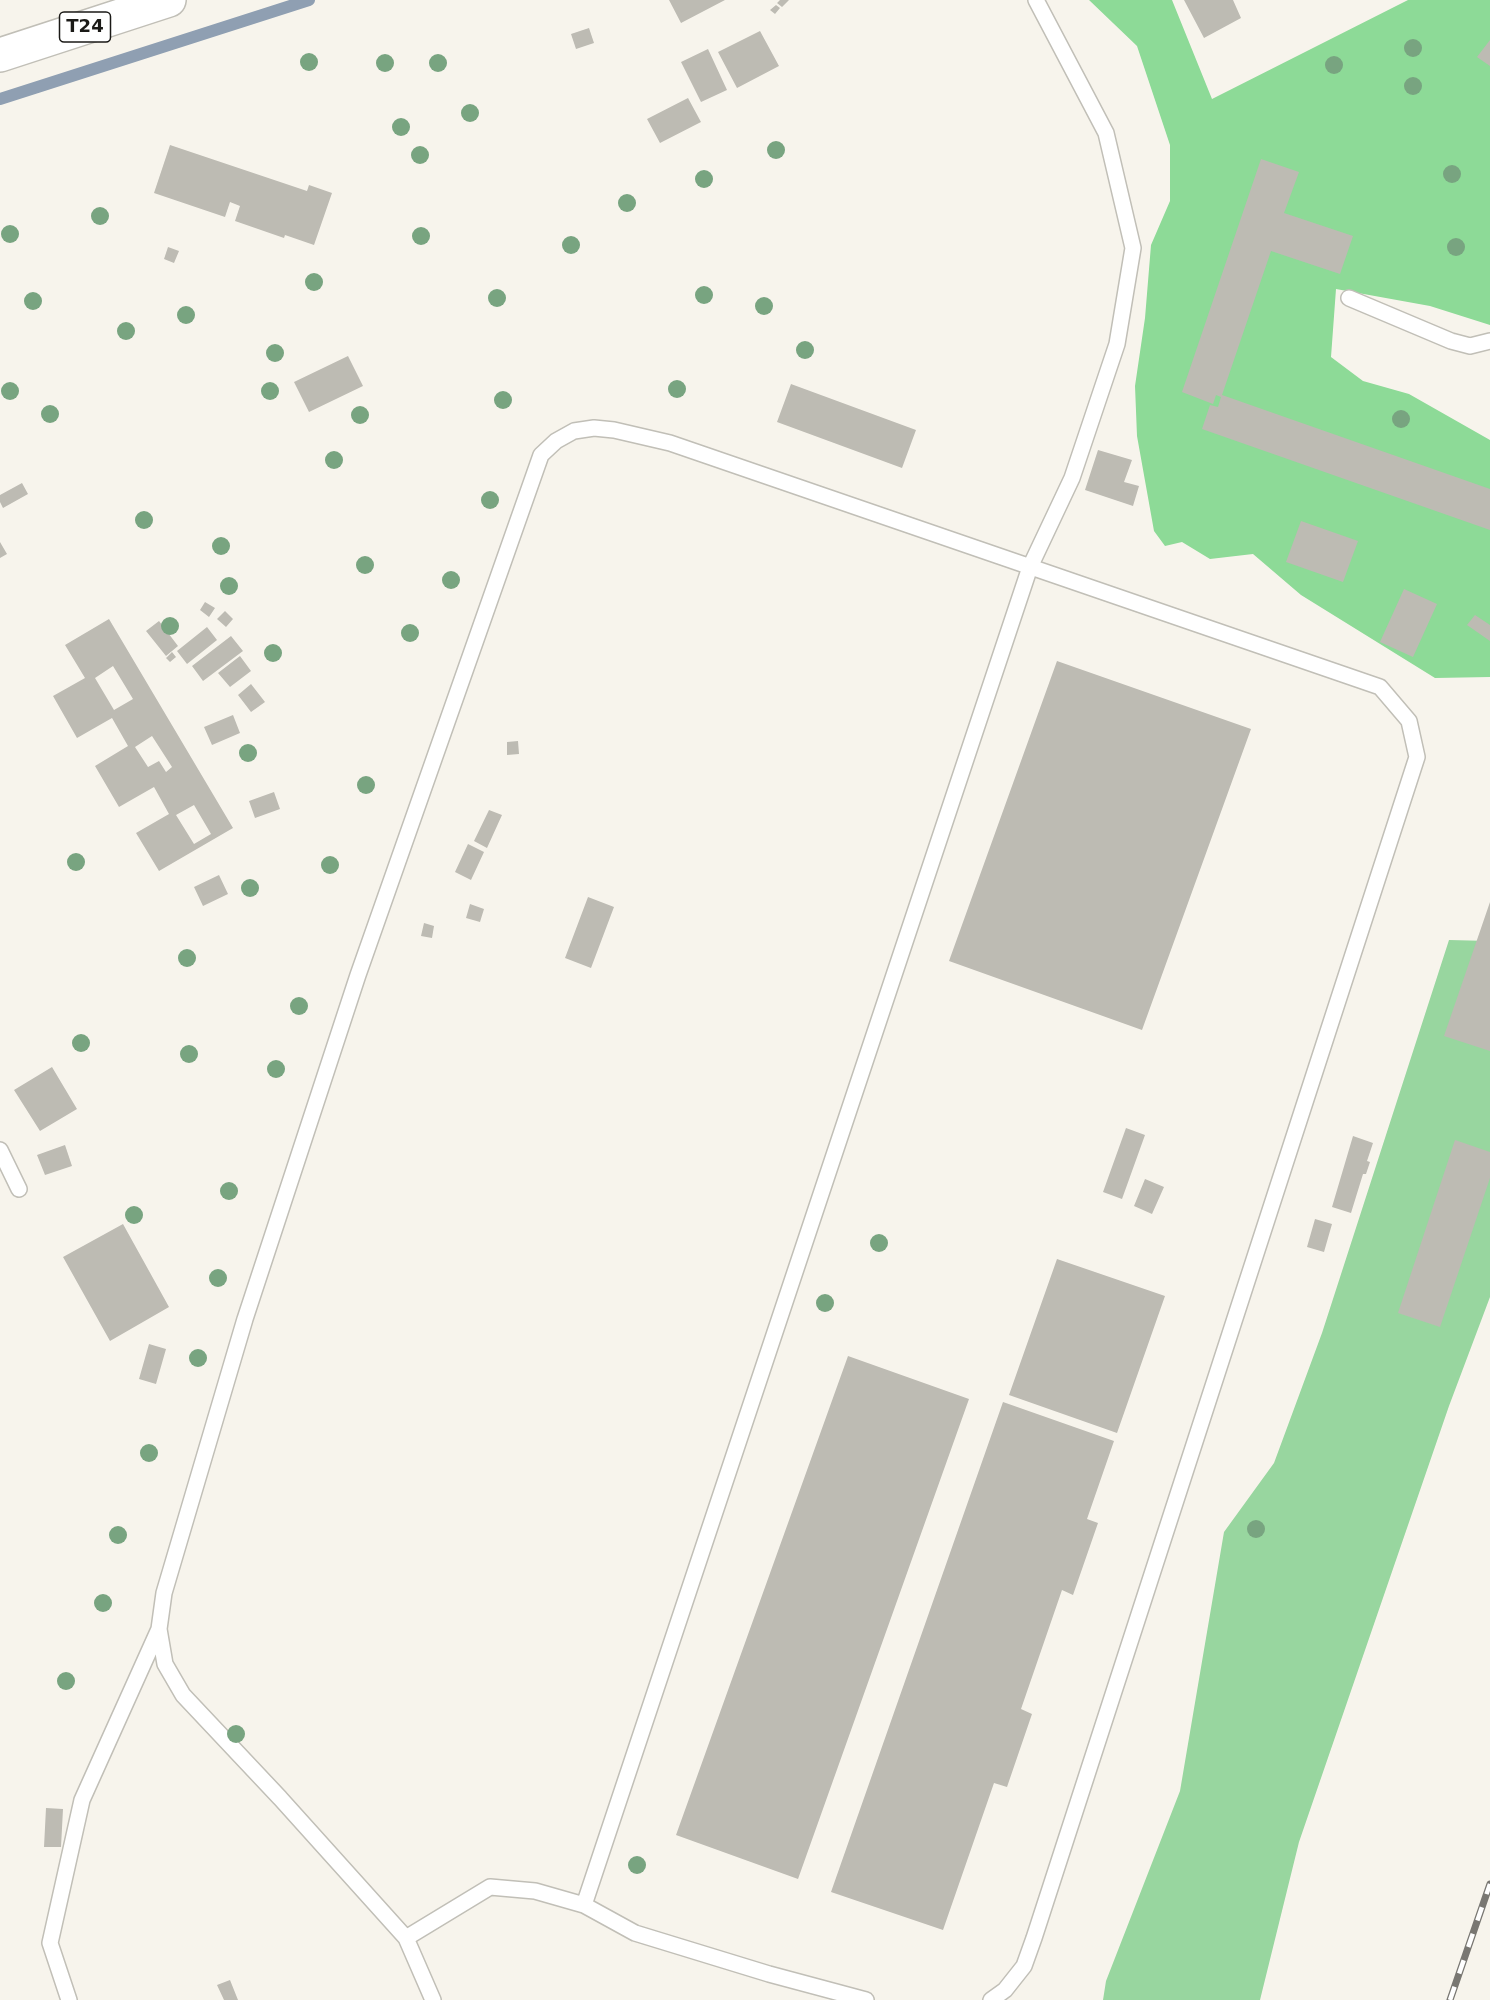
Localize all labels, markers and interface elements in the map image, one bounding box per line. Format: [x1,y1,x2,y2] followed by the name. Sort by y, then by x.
[60,12,110,42] road number: T24

